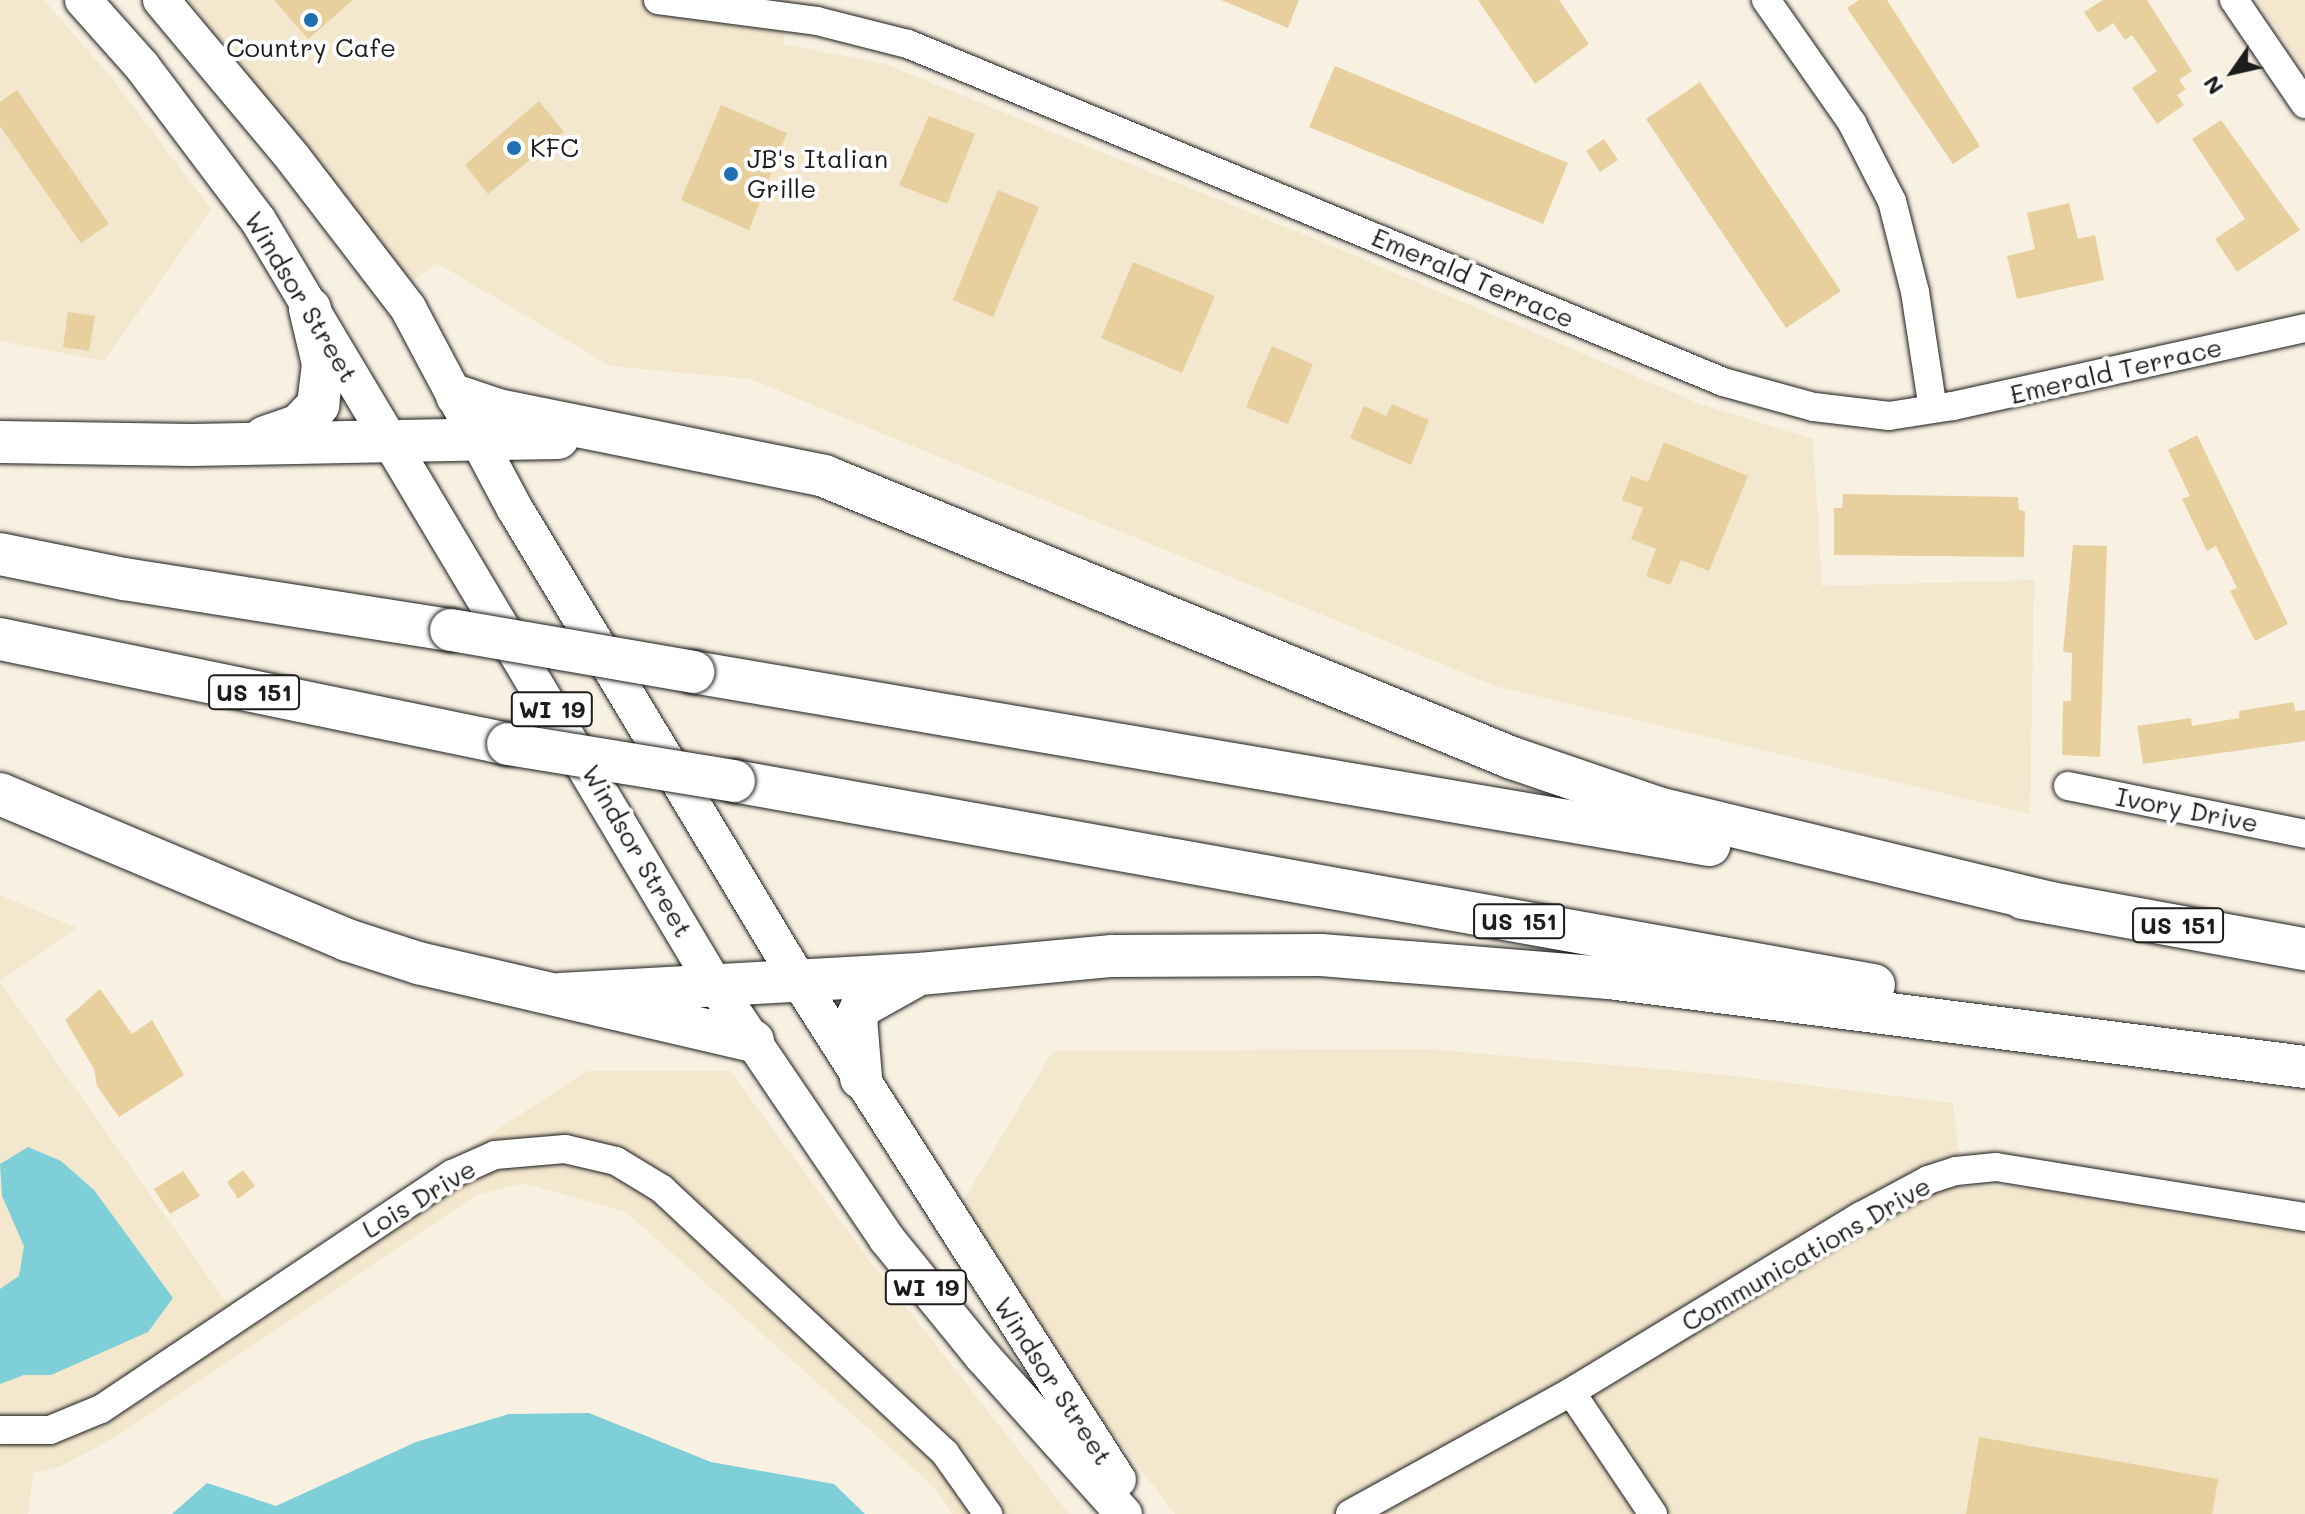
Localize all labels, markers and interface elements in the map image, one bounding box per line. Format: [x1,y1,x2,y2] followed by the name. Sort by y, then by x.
[302,11,320,29] marker: Country Cafe
[226,32,396,64] place label: Country Cafe
[2193,32,2273,112] north arrow
[2196,71,2229,101] text: N
[530,132,579,164] place label: KFC
[505,139,523,157] marker: KFC
[747,143,888,204] place label: JB's Italian Grille
[722,165,740,183] marker: JB's Italian Grille
[238,206,364,388] street label: Windsor Street
[1367,221,1579,335] street label: Emerald Terrace
[2007,331,2225,411] street label: Emerald Terrace
[208,672,300,712] road number: US 151
[510,689,594,729] road number: WI 19
[575,759,699,943] street label: Windsor Street
[2113,781,2261,839] street label: Ivory Drive
[1473,901,1565,941] road number: US 151
[2132,905,2224,945] road number: US 151
[357,1153,481,1245] street label: Lois Drive
[1676,1170,1936,1338] street label: Communications Drive
[884,1267,968,1307] road number: WI 19
[987,1291,1119,1471] street label: Windsor Street

